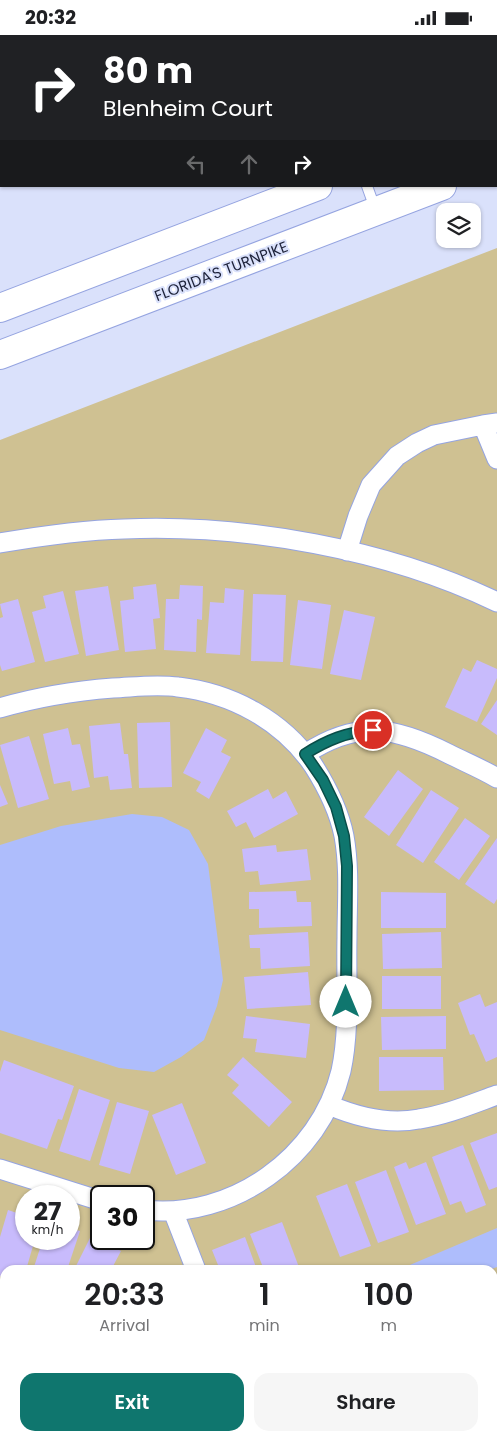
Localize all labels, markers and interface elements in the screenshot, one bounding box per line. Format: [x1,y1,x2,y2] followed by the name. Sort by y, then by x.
[25,4,76,31] text: 20:32
[103,46,193,95] text: 80 m
[20,55,85,120] icon: right
[103,93,273,124] text: Blenheim Court
[182,150,210,178] icon: left
[235,150,263,178] icon: ahead
[288,150,316,178] icon: right
[436,203,481,248] map controls
[436,203,481,248] button: layers
[151,236,291,306] street label: FLORIDA'S TURNPIKE
[352,709,394,751] pin
[359,716,387,744] icon: arrive
[319,975,371,1027] position arrow
[90,1185,155,1250] speed limit sign: 30
[34,1194,61,1229] text: 27
[32,1221,63,1238] text: km/h
[84,1273,165,1316] text: 20:33
[259,1273,270,1316] text: 1
[364,1273,414,1316] text: 100
[99,1314,150,1337] text: Arrival
[249,1314,280,1337] text: min
[381,1314,397,1337] text: m
[20,1373,244,1431] button: Exit
[254,1373,478,1431] button: Share

